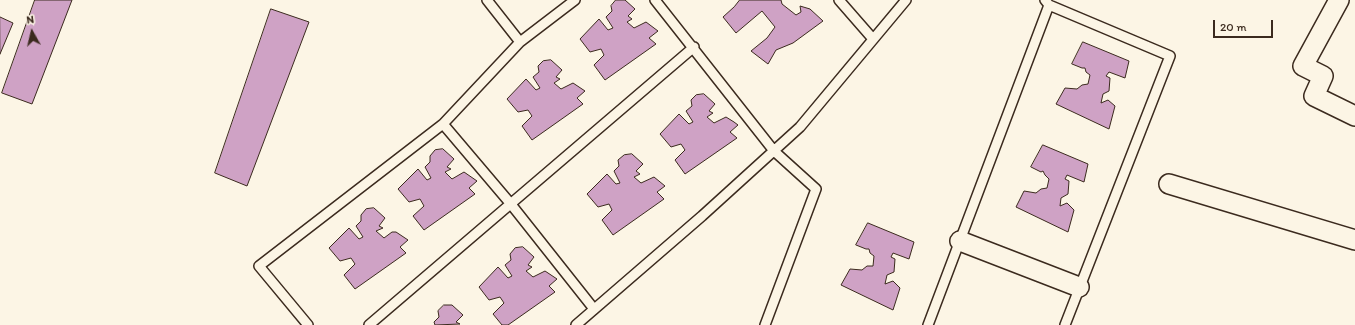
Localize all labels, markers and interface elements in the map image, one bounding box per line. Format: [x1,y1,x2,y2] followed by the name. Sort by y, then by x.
[12,12,52,52] north arrow
[1215,12,1275,38] scale bar
[26,13,35,27] text: N
[1220,20,1247,34] text: 20 m

